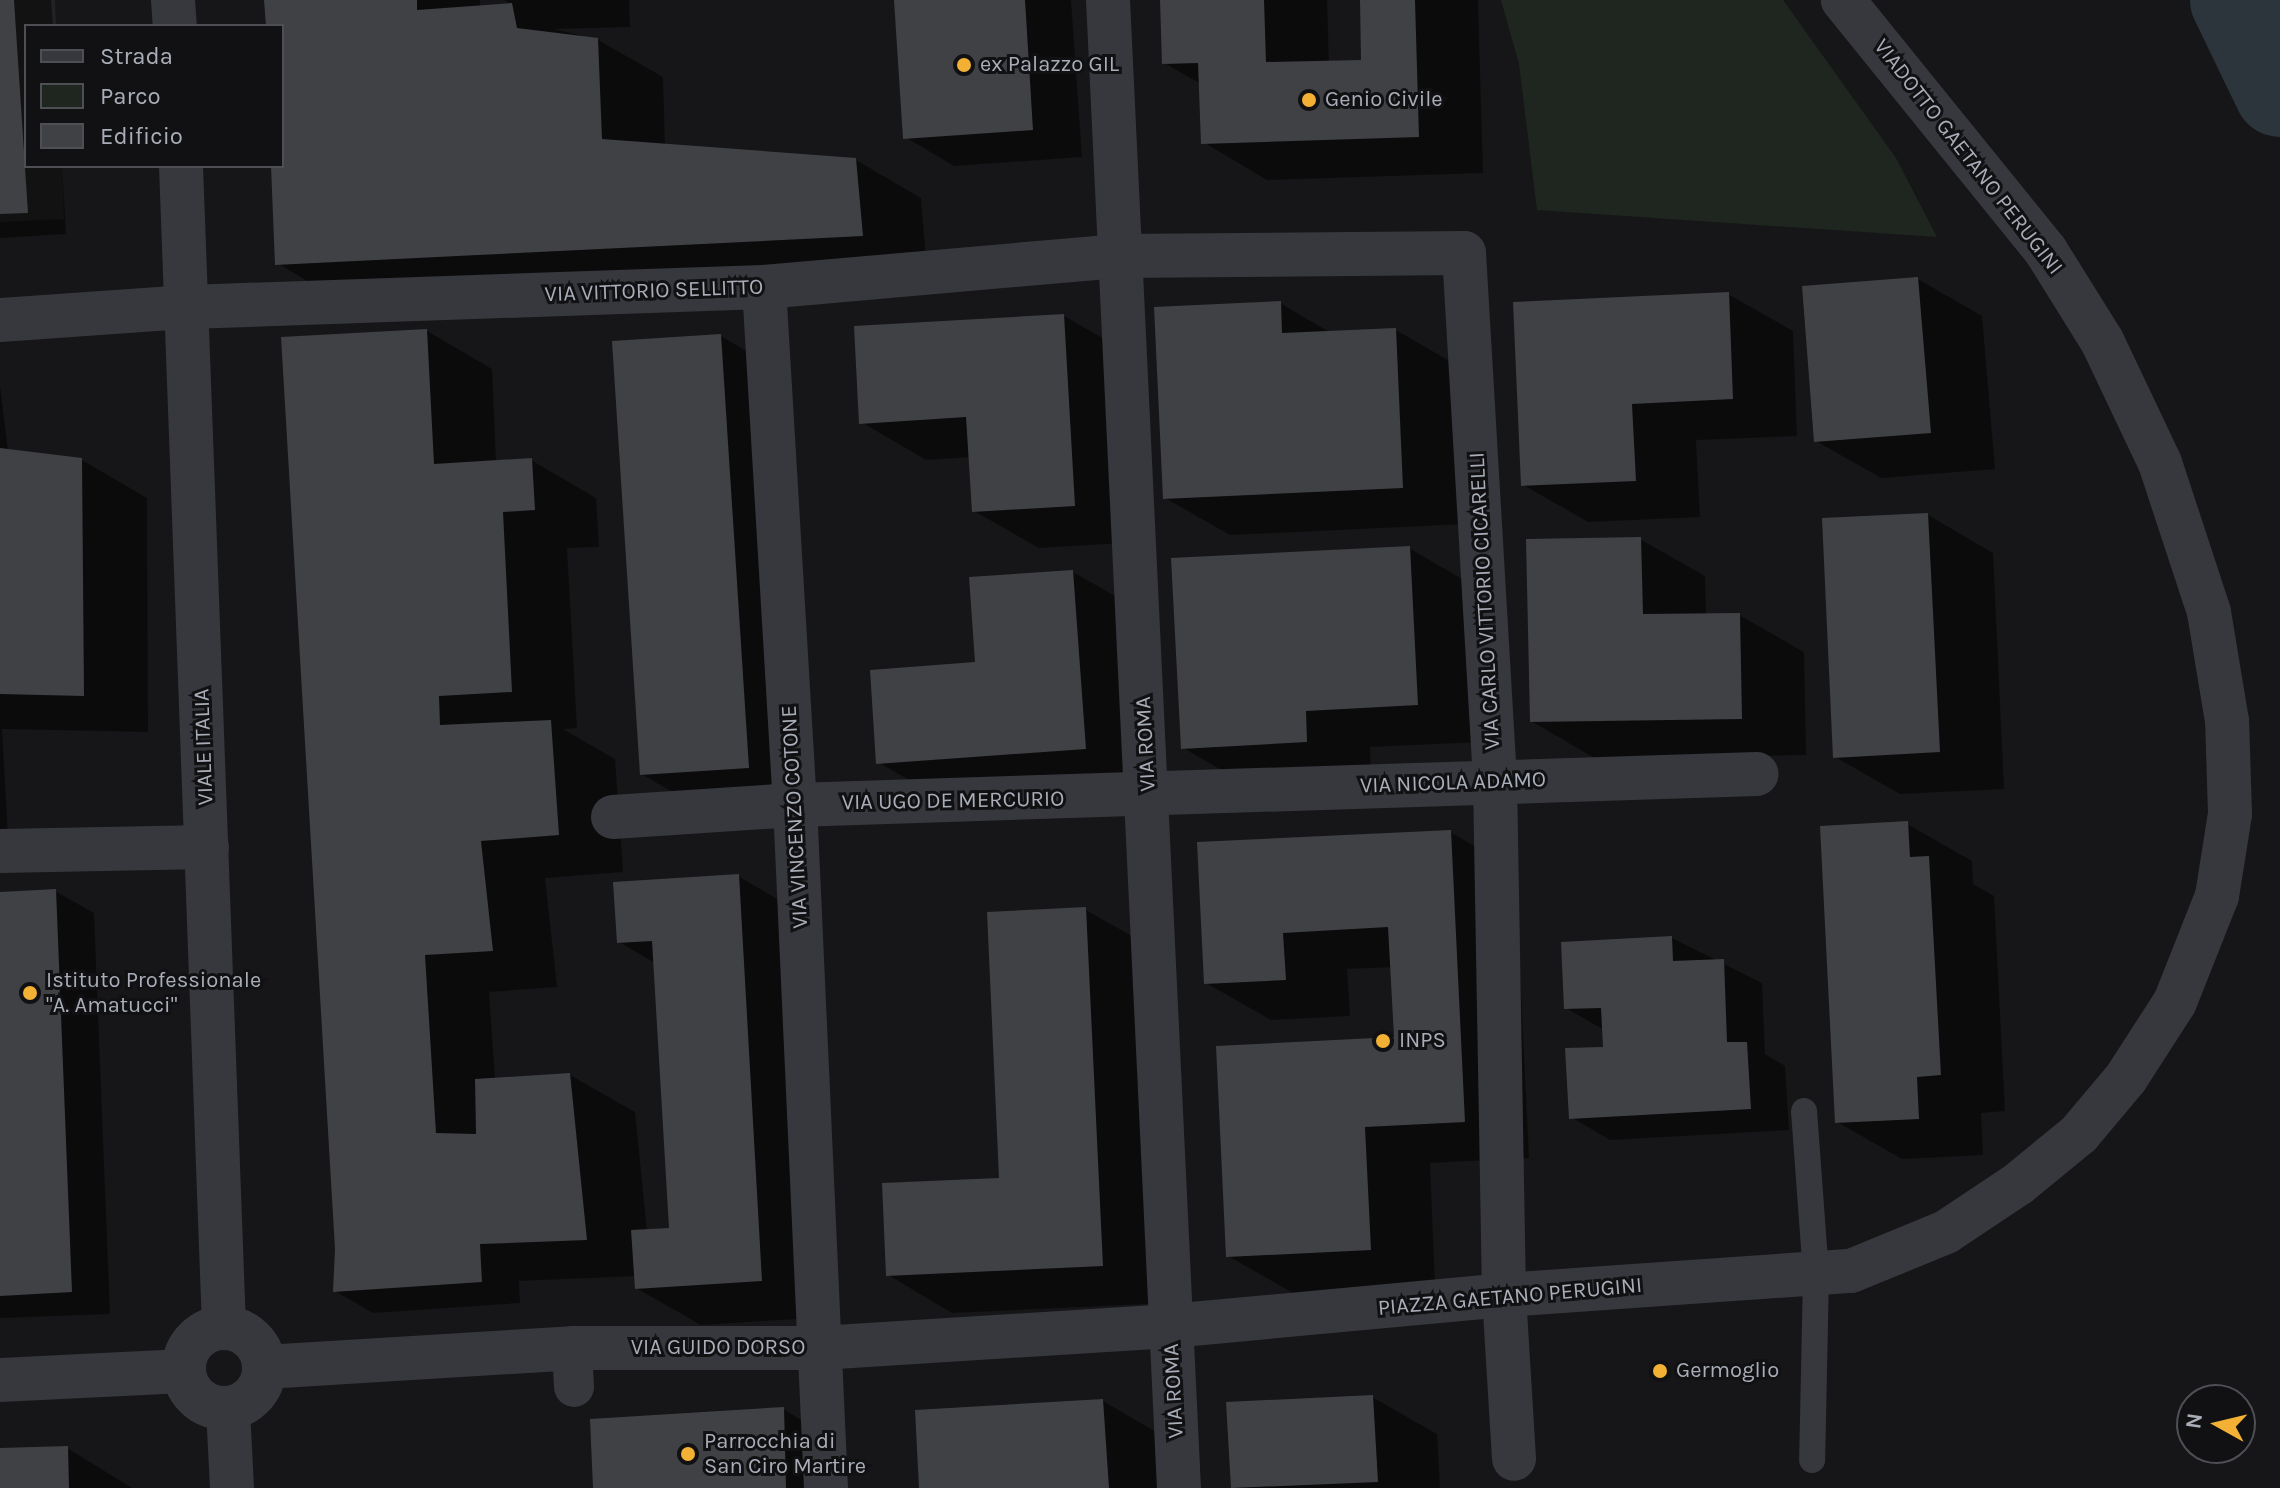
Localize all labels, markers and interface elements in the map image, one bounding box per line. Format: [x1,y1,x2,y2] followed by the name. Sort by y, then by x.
[24,24,284,168] legend
[1868,34,2068,280] street label: VIADOTTO GAETANO PERUGINI
[100,42,173,70] text: Strada
[980,52,1119,78] place label: ex Palazzo GIL
[955,56,973,74] marker: ex Palazzo GIL
[100,82,161,110] text: Parco
[1325,87,1443,113] place label: Genio Civile
[1300,91,1318,109] marker: Genio Civile
[100,122,183,150] text: Edificio
[544,274,764,308] street label: VIA VITTORIO SELLITTO
[1464,452,1506,750] street label: VIA CARLO VITTORIO CICARELLI
[189,688,219,806] street label: VIALE ITALIA
[1130,696,1162,792] street label: VIA ROMA
[776,705,814,929] street label: VIA VINCENZO COTONE
[1360,767,1546,799] street label: VIA NICOLA ADAMO
[841,786,1065,816] street label: VIA UGO DE MERCURIO
[46,967,261,1018] place label: Istituto Professionale "A. Amatucci"
[21,984,39,1002] marker: Istituto Professionale "A. Amatucci"
[1399,1028,1446,1054] place label: INPS
[1374,1032,1392,1050] marker: INPS
[1377,1272,1643,1322] street label: PIAZZA GAETANO PERUGINI
[631,1335,805,1361] street label: VIA GUIDO DORSO
[1158,1343,1190,1439] street label: VIA ROMA
[1676,1358,1779,1384] place label: Germoglio
[1651,1362,1669,1380] marker: Germoglio
[2176,1384,2256,1464] north arrow
[2180,1411,2208,1431] text: N
[704,1428,866,1480] place label: Parrocchia di San Ciro Martire
[679,1445,697,1463] marker: Parrocchia di San Ciro Martire

